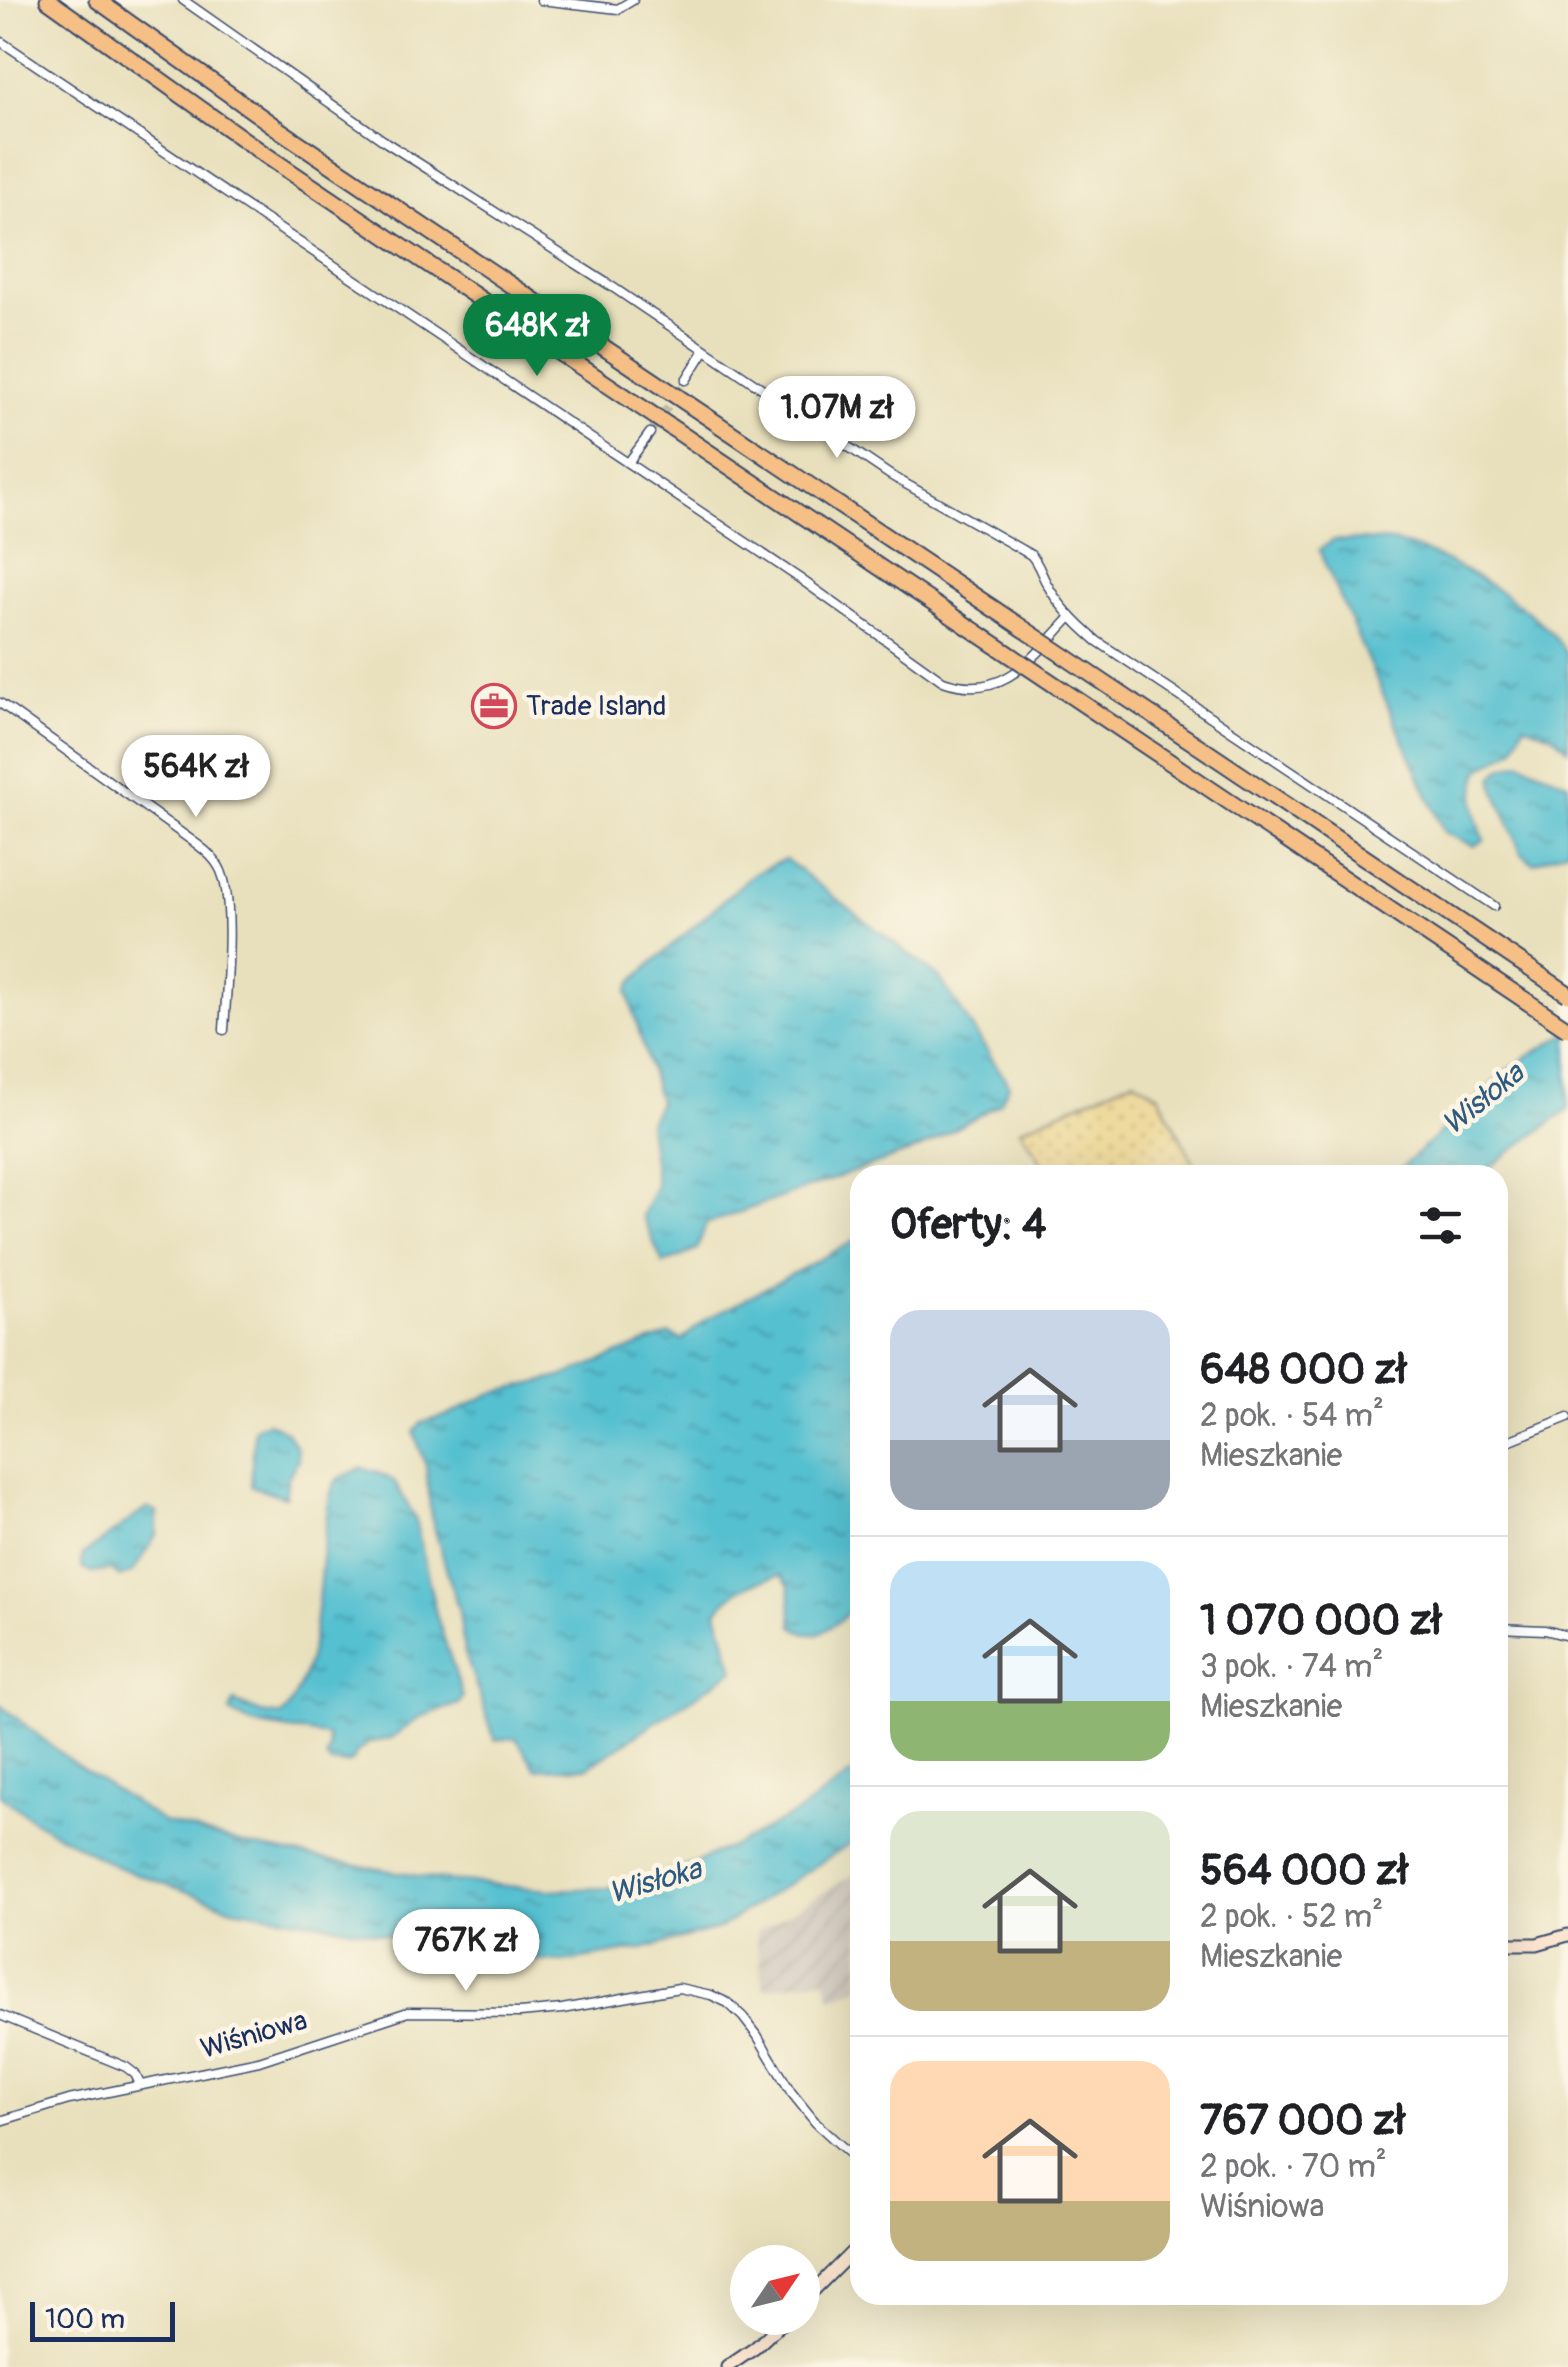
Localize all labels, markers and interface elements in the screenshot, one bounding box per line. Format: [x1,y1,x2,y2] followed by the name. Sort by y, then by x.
[445,294,629,379] pin: 648K zł
[485,306,589,346] text: 648K zł
[734,376,940,461] pin: 1.07M zł
[781,388,893,428] text: 1.07M zł
[471,683,517,729] office icon: Trade Island
[526,689,666,724] place label: Trade Island
[104,735,288,820] pin: 564K zł
[143,747,249,787] text: 564K zł
[1435,1054,1533,1143] water label: Wisłoka
[1413,1198,1468,1253] icon: filters
[890,1199,1046,1251] text: Oferty: 4
[1200,1344,1407,1396] text: 648 000 zł
[970,1350,1090,1470] icon: home
[1200,1396,1384,1436] text: 2 pok. · 54 m²
[1200,1436,1342,1476] text: Mieszkanie
[1200,1595,1442,1647] text: 1 070 000 zł
[970,1601,1090,1721] icon: home
[1200,1647,1383,1687] text: 3 pok. · 74 m²
[1200,1687,1342,1727] text: Mieszkanie
[1200,1845,1408,1897] text: 564 000 zł
[605,1850,707,1912] water label: Wisłoka
[970,1851,1090,1971] icon: home
[1200,1897,1383,1937] text: 2 pok. · 52 m²
[374,1909,558,1994] pin: 767K zł
[415,1921,517,1961] text: 767K zł
[1200,1937,1342,1977] text: Mieszkanie
[197,2003,311,2067] street label: Wiśniowa
[1200,2095,1405,2147] text: 767 000 zł
[970,2101,1090,2221] icon: home
[1200,2147,1387,2187] text: 2 pok. · 70 m²
[1200,2187,1324,2227] text: Wiśniowa
[730,2245,820,2335] north arrow
[730,2245,820,2335] map controls
[30,2297,175,2342] scale bar
[45,2302,125,2337] text: 100 m

